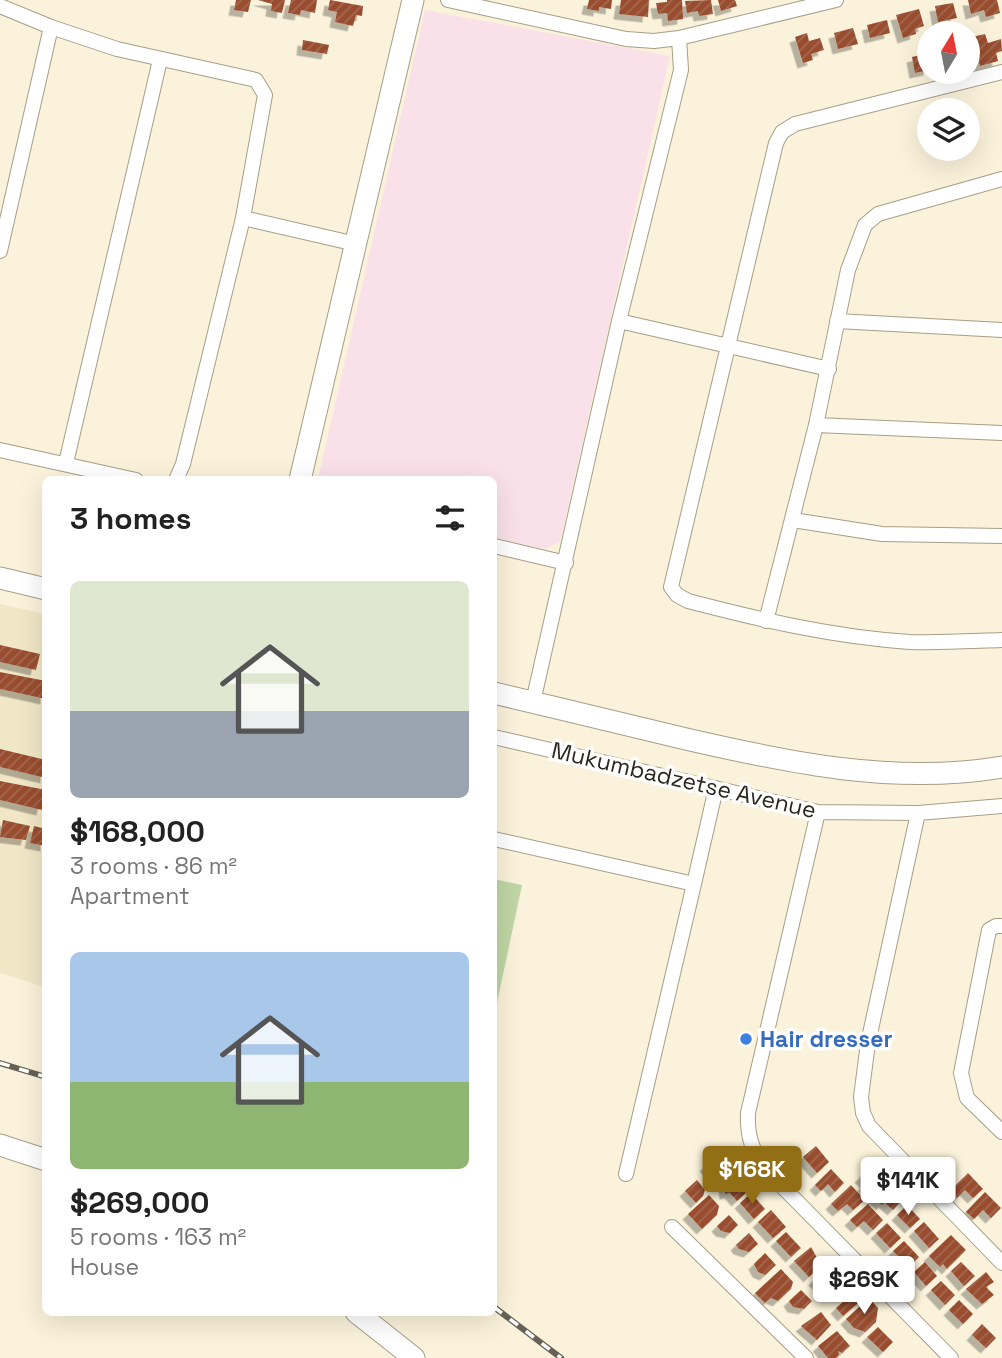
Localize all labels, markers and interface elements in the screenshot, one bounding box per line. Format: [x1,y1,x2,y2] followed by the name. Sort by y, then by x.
[917,21,980,84] north arrow
[917,21,980,161] map controls
[917,98,980,161] button: layers
[70,499,191,538] text: 3 homes
[431,499,469,537] icon: filters
[207,626,333,752] icon: home
[549,735,819,825] street label: Mukumbadzetse Avenue
[70,812,205,851] text: $168,000
[70,851,237,881] text: 3 rooms · 86 m²
[70,881,190,911] text: Apartment
[207,997,333,1123] icon: home
[760,1024,893,1054] place label: Hair dresser
[738,1031,754,1047] marker: Hair dresser
[703,1146,801,1206] pin: $168K
[719,1154,785,1184] text: $168K
[859,1158,957,1217] pin: $141K
[877,1165,939,1195] text: $141K
[70,1183,210,1222] text: $269,000
[70,1222,246,1252] text: 5 rooms · 163 m²
[70,1252,139,1282] text: House
[815,1256,913,1316] pin: $269K
[829,1264,899,1294] text: $269K

